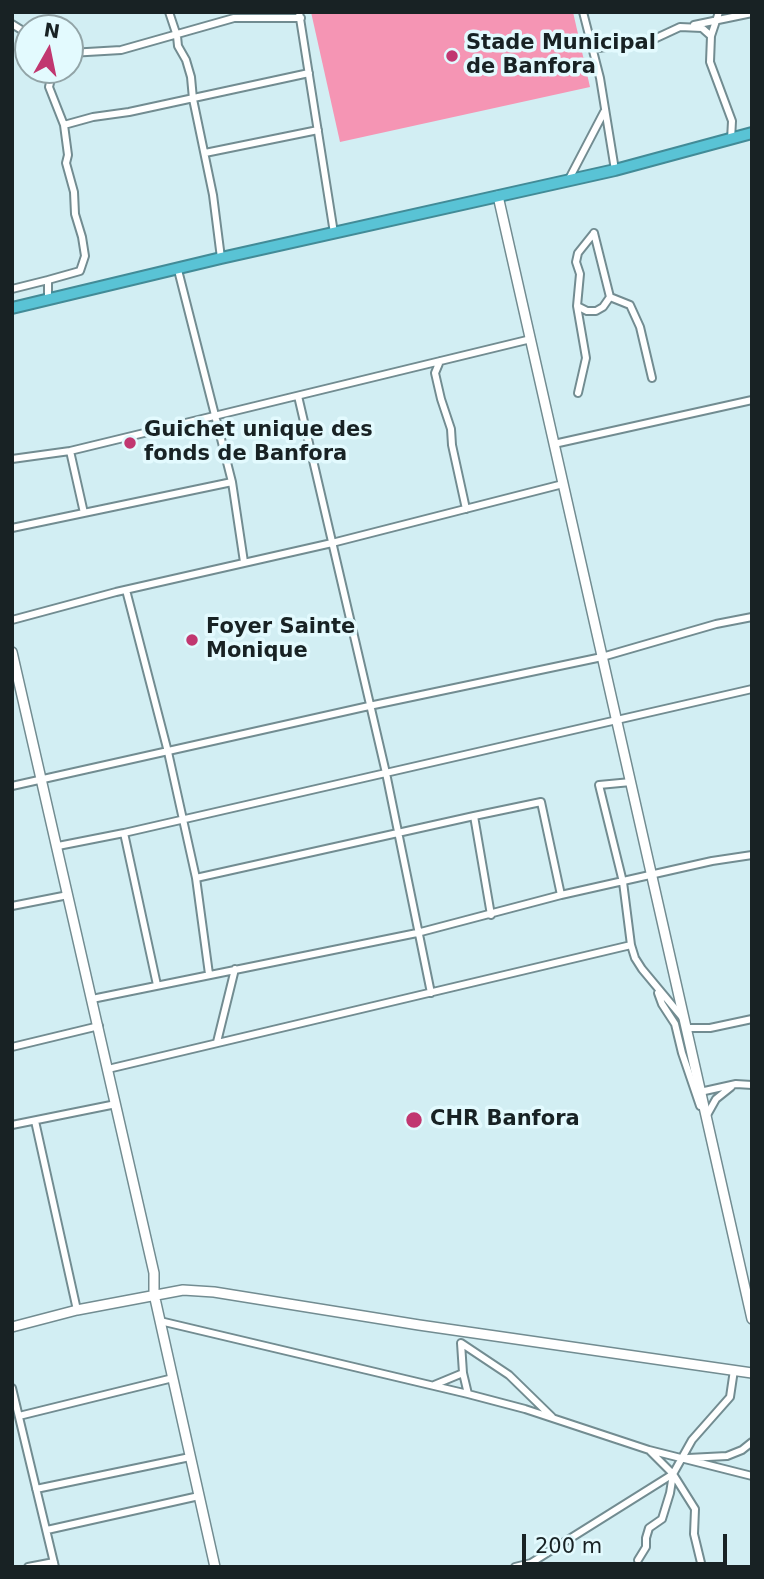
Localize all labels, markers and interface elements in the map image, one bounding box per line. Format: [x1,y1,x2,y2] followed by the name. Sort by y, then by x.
[14,14,84,84] north arrow
[42,18,62,42] text: N
[466,31,656,81] place label: Stade Municipal de Banfora
[444,48,460,64] marker: Stade Municipal de Banfora
[144,418,373,468] place label: Guichet unique des fonds de Banfora
[122,435,138,451] marker: Guichet unique des fonds de Banfora
[206,615,355,665] place label: Foyer Sainte Monique
[184,632,200,648] marker: Foyer Sainte Monique
[430,1107,580,1133] place label: CHR Banfora
[404,1110,424,1130] marker: CHR Banfora
[526,1520,731,1564] scale bar
[535,1534,602,1558] text: 200 m

